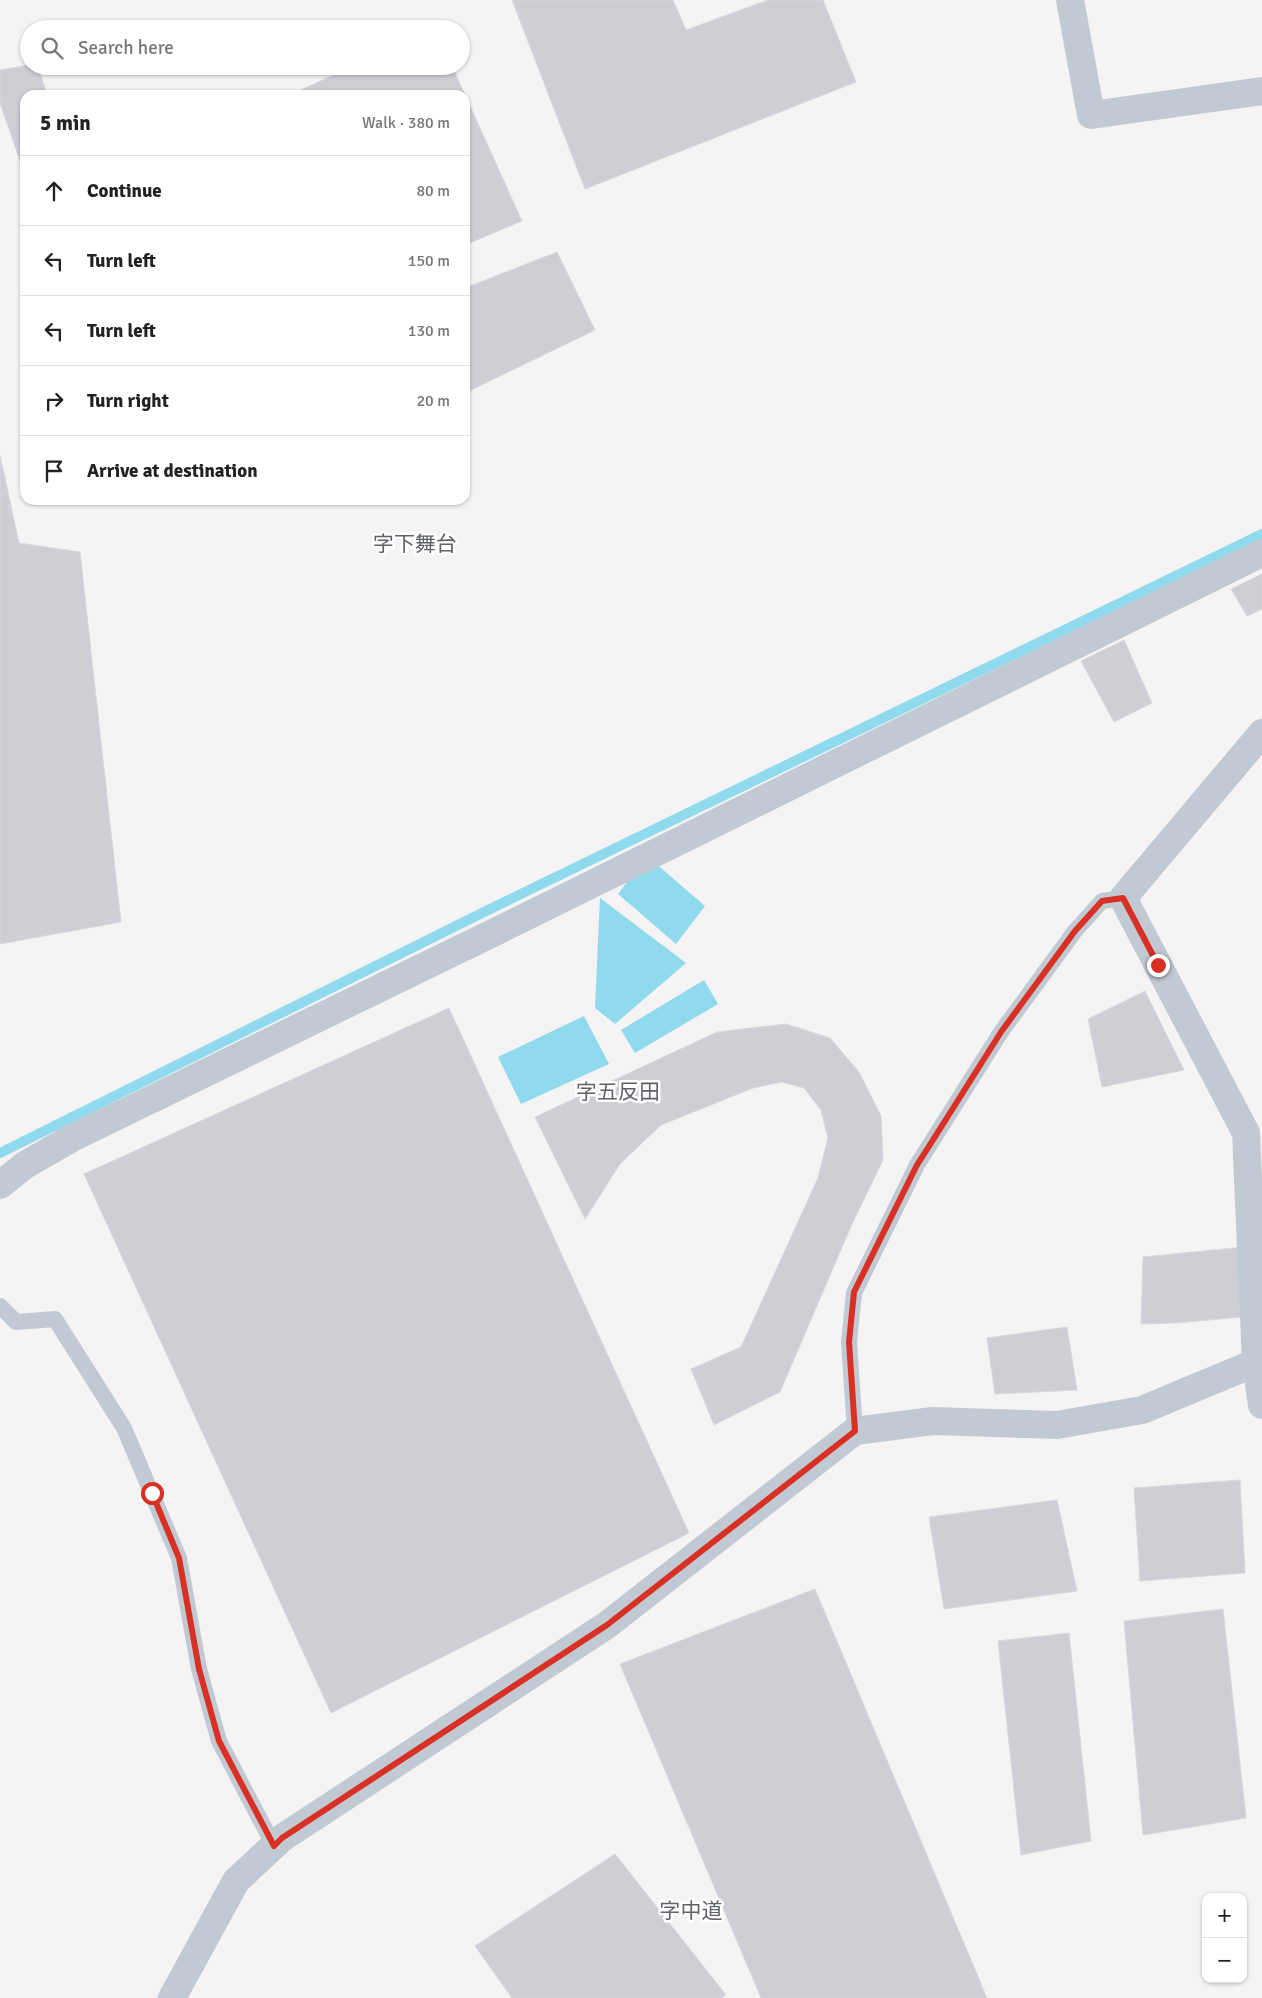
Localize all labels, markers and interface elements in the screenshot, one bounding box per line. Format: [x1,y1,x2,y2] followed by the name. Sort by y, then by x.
[20,20,470,75] search box
[38,34,66,62] icon: search
[78,36,174,60] text: Search here
[40,110,91,136] text: 5 min
[362,113,450,133] text: Walk · 380 m
[40,177,68,205] icon: ahead
[87,179,162,203] text: Continue
[416,181,450,201] text: 80 m
[40,247,68,275] icon: left
[87,249,156,273] text: Turn left
[408,251,450,271] text: 150 m
[40,317,68,345] icon: left
[87,319,156,343] text: Turn left
[408,321,450,341] text: 130 m
[40,387,68,415] icon: right
[87,389,169,413] text: Turn right
[416,391,450,411] text: 20 m
[40,457,68,485] icon: arrive
[87,459,258,483] text: Arrive at destination
[373,531,457,557] district label: 字下舞台
[1147,954,1170,977] route end
[576,1079,660,1105] district label: 字五反田
[141,1482,164,1505] route start
[1202,1893,1247,1983] map controls
[1202,1893,1247,1938] button: +
[660,1898,723,1924] district label: 字中道
[1202,1938,1247,1983] button: −

